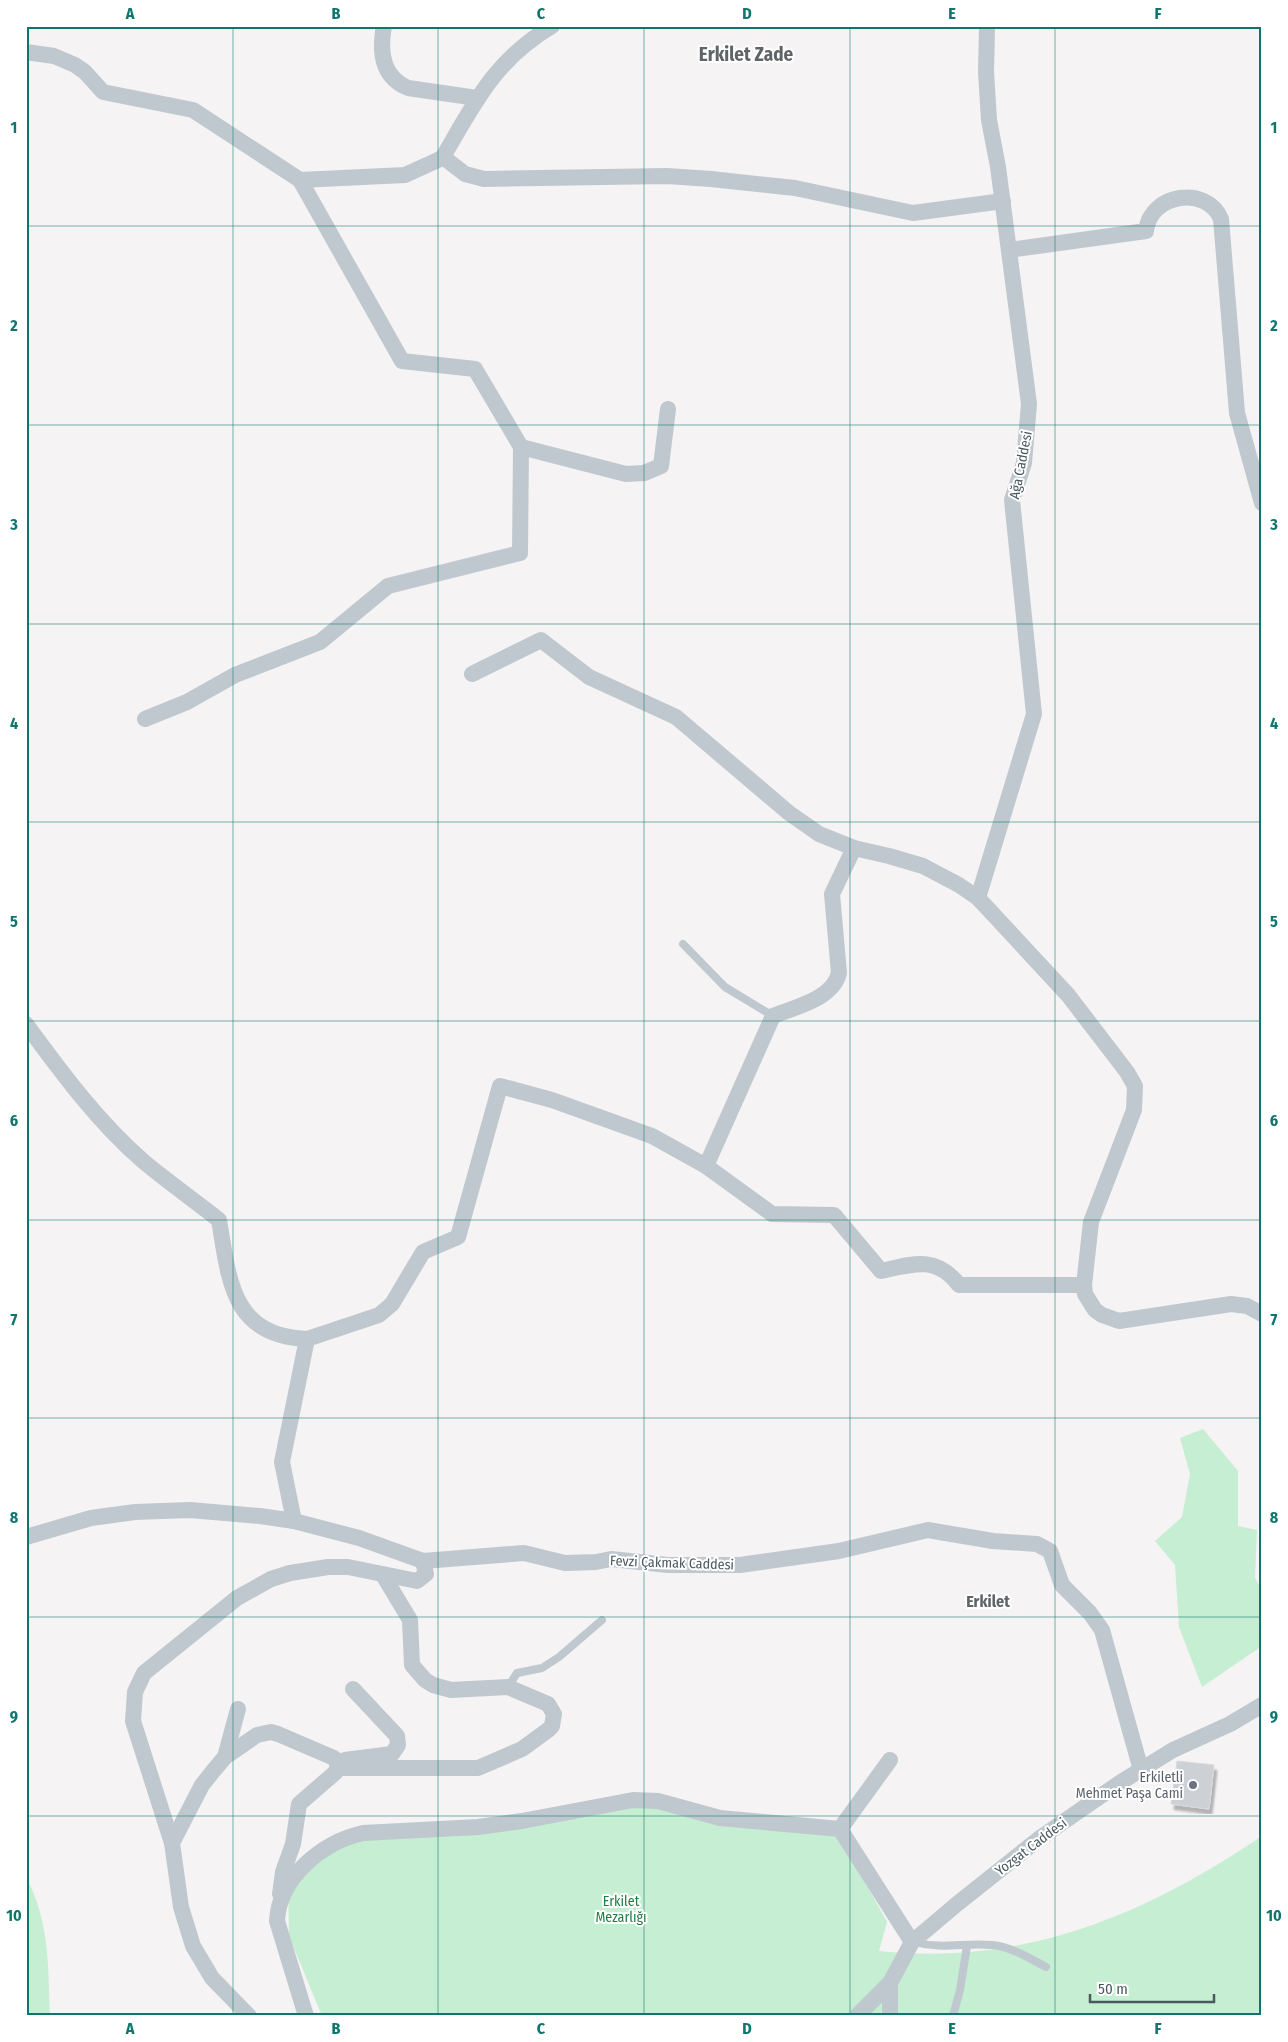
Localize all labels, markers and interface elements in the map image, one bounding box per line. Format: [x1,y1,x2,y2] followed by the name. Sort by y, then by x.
[125,4,135,23] text: A
[332,4,341,23] text: B
[537,4,546,23] text: C
[742,4,752,23] text: D
[948,4,956,23] text: E
[1154,4,1162,23] text: F
[699,43,794,66] district label: Erkilet Zade
[11,118,17,137] text: 1
[1271,118,1277,137] text: 1
[9,316,18,335] text: 2
[1269,316,1278,335] text: 2
[1006,429,1036,501] street label: Ağa Caddesi
[9,515,18,534] text: 3
[1269,515,1278,534] text: 3
[10,714,18,733] text: 4
[1270,714,1278,733] text: 4
[10,912,18,931] text: 5
[1270,912,1278,931] text: 5
[10,1111,18,1130] text: 6
[1270,1111,1278,1130] text: 6
[11,1310,18,1329] text: 7
[1271,1310,1278,1329] text: 7
[10,1508,19,1527] text: 8
[1270,1508,1279,1527] text: 8
[610,1552,734,1574] street label: Fevzi Çakmak Caddesi
[966,1592,1010,1611] district label: Erkilet
[10,1707,18,1726] text: 9
[1270,1707,1278,1726] text: 9
[1076,1769,1183,1802] place label: Erkiletli Mehmet Paşa Cami
[1187,1779,1199,1791] marker: Erkiletli Mehmet Paşa Cami
[992,1815,1070,1879] street label: Yozgat Caddesi
[595,1893,647,1926] park label: Erkilet Mezarlığı
[6,1906,22,1925] text: 10
[1266,1906,1282,1925] text: 10
[1090,1972,1214,2004] scale bar
[1098,1980,1128,1998] text: 50 m
[125,2019,135,2038] text: A
[332,2019,341,2038] text: B
[537,2019,546,2038] text: C
[742,2019,752,2038] text: D
[948,2019,956,2038] text: E
[1154,2019,1162,2038] text: F

